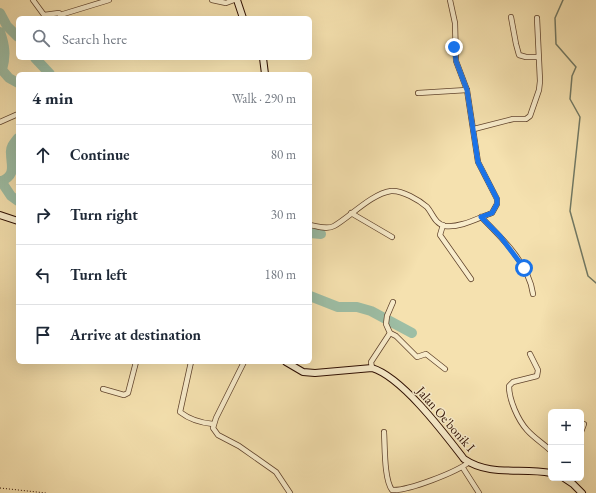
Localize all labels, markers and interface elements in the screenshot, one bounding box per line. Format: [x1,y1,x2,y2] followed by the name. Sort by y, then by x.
[16,16,312,60] search box
[30,27,52,49] icon: search
[62,29,127,48] text: Search here
[445,38,463,56] route end
[32,87,73,109] text: 4 min
[232,90,296,107] text: Walk · 290 m
[32,144,54,166] icon: ahead
[70,145,130,164] text: Continue
[271,146,296,163] text: 80 m
[32,204,54,226] icon: right
[70,205,138,224] text: Turn right
[271,206,296,223] text: 30 m
[515,259,533,277] route start
[32,264,54,286] icon: left
[70,265,127,284] text: Turn left
[265,266,296,283] text: 180 m
[32,324,54,346] icon: arrive
[70,325,201,344] text: Arrive at destination
[412,382,479,456] street label: Jalan Oe'bonik I
[548,409,584,481] map controls
[548,409,584,445] button: +
[548,445,584,481] button: −

